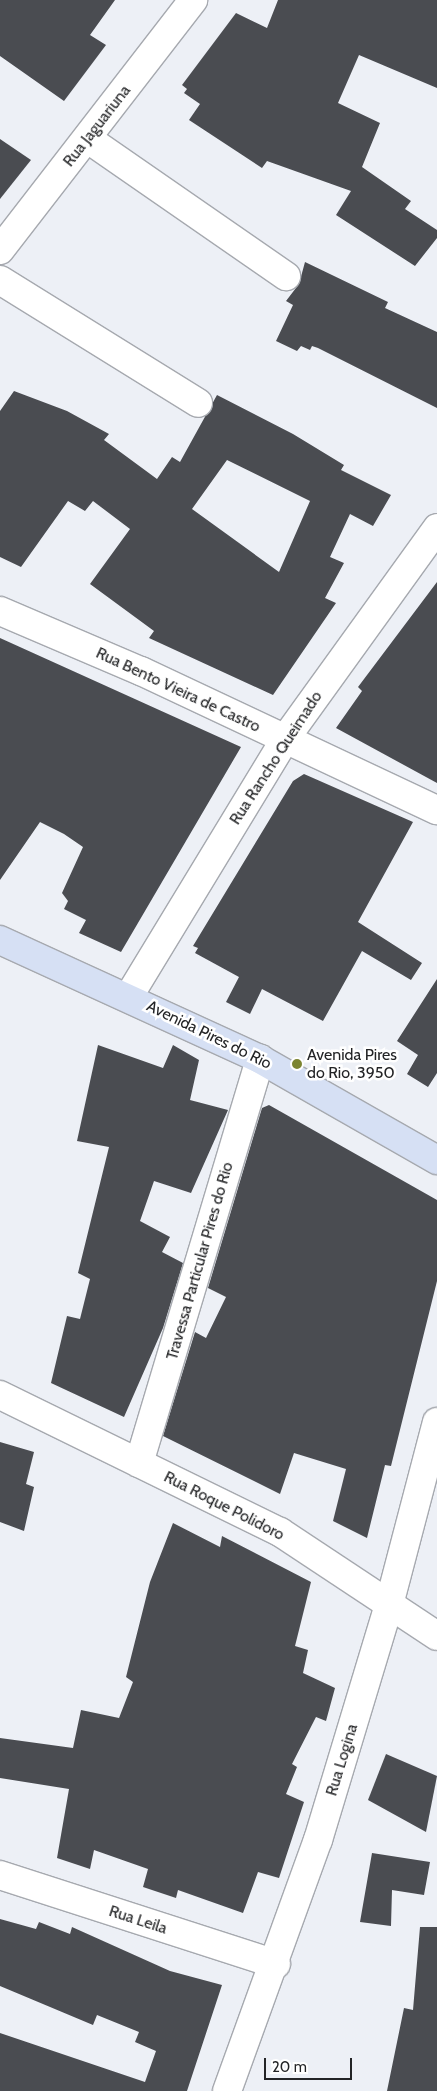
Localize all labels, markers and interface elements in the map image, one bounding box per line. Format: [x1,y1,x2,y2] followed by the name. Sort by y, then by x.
[59,81,135,171] street label: Rua Jaguariuna
[93,643,263,737] street label: Rua Bento Vieira de Castro
[226,688,326,828] street label: Rua Rancho Queimado
[143,996,275,1074] street label: Avenida Pires do Rio
[307,1045,397,1083] place label: Avenida Pires do Rio, 3950
[291,1058,303,1070] marker: Avenida Pires do Rio, 3950
[163,1160,237,1362] street label: Travessa Particular Pires do Rio
[161,1467,287,1545] street label: Rua Roque Polidoro
[322,1722,362,1798] street label: Rua Logina
[106,1902,170,1938] street label: Rua Leila
[267,2048,354,2080] scale bar
[272,2058,307,2076] text: 20 m

